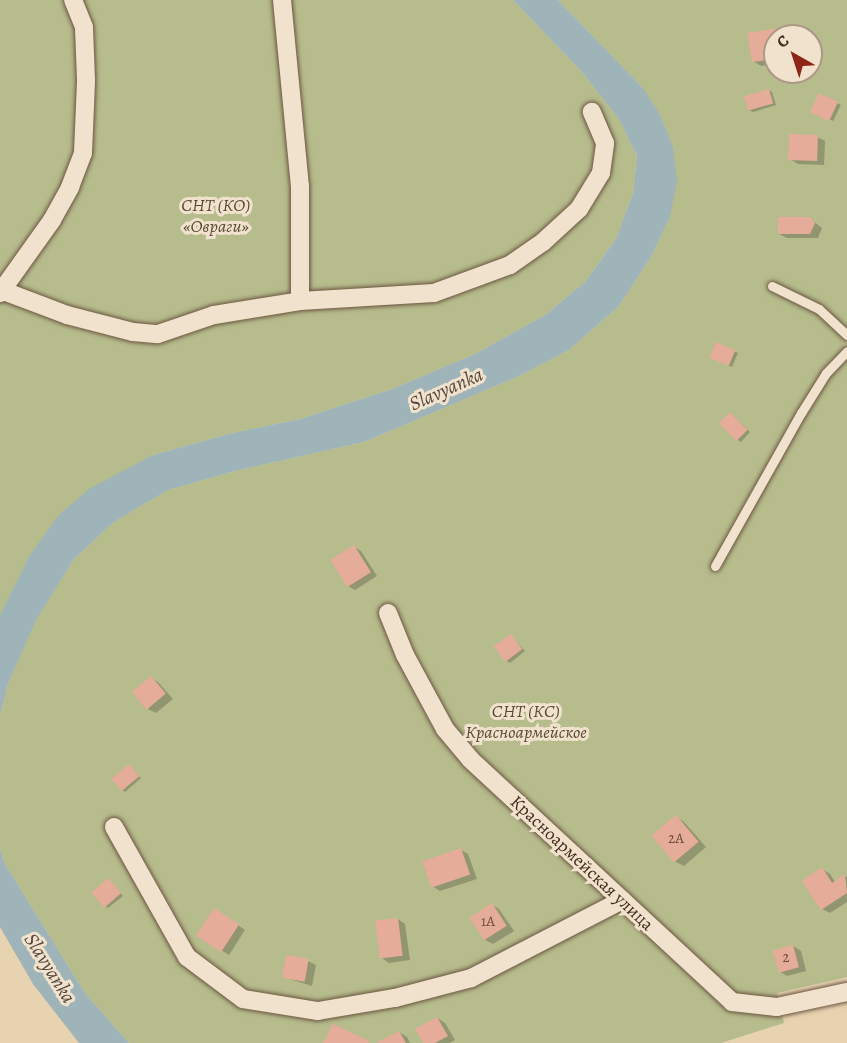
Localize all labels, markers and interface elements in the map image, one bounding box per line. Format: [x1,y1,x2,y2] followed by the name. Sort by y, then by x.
[763,24,823,84] north arrow
[772,30,794,53] text: С
[181,195,251,238] park label: СНТ (КО) «Овраги»
[406,362,486,416] water label: Slavyanka
[465,701,587,744] park label: СНТ (КС) Красноармейское
[506,791,658,935] street label: Красноармейская улица
[668,830,684,848] house number: 2А
[481,913,495,931] house number: 1А
[19,929,81,1007] water label: Slavyanka
[782,949,790,967] house number: 2

